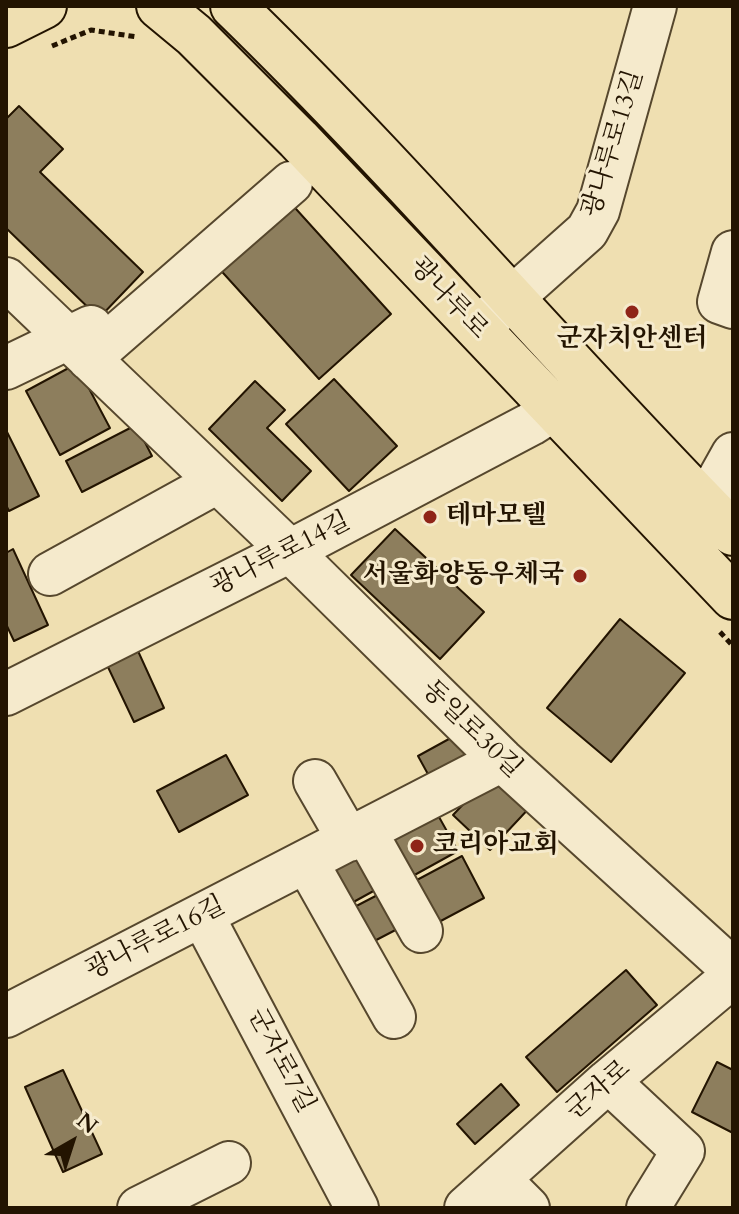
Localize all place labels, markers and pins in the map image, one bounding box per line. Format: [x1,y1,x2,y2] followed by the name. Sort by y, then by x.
[623,303,641,321] marker: 군자치안센터
[557,324,707,356] place label: 군자치안센터
[446,501,546,533] place label: 테마모텔
[421,508,439,526] marker: 테마모텔
[363,560,564,592] place label: 서울화양동우체국
[571,567,589,585] marker: 서울화양동우체국
[433,830,559,862] place label: 코리아교회
[408,837,426,855] marker: 코리아교회

